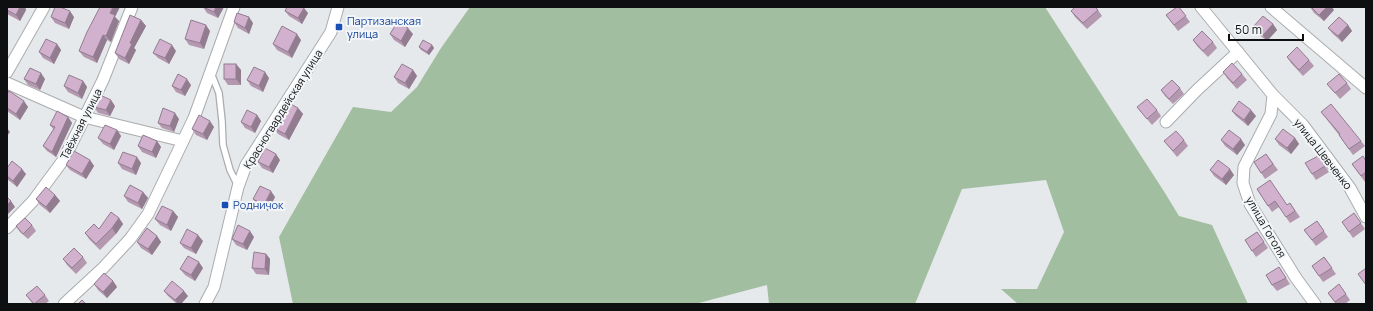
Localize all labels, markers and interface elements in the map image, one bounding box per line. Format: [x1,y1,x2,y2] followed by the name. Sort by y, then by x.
[347,13,421,41] place label: Партизанская улица
[1229,16,1303,42] scale bar
[1235,21,1262,38] text: 50 m
[334,22,344,32] marker: Партизанская улица
[240,46,326,171] street label: Красногвардейская улица
[56,86,105,162] street label: Таёжная улица
[1291,115,1356,193] street label: улица Шевченко
[1243,193,1290,260] street label: улица Гоголя
[233,197,284,212] place label: Родничок
[220,200,230,210] marker: Родничок

